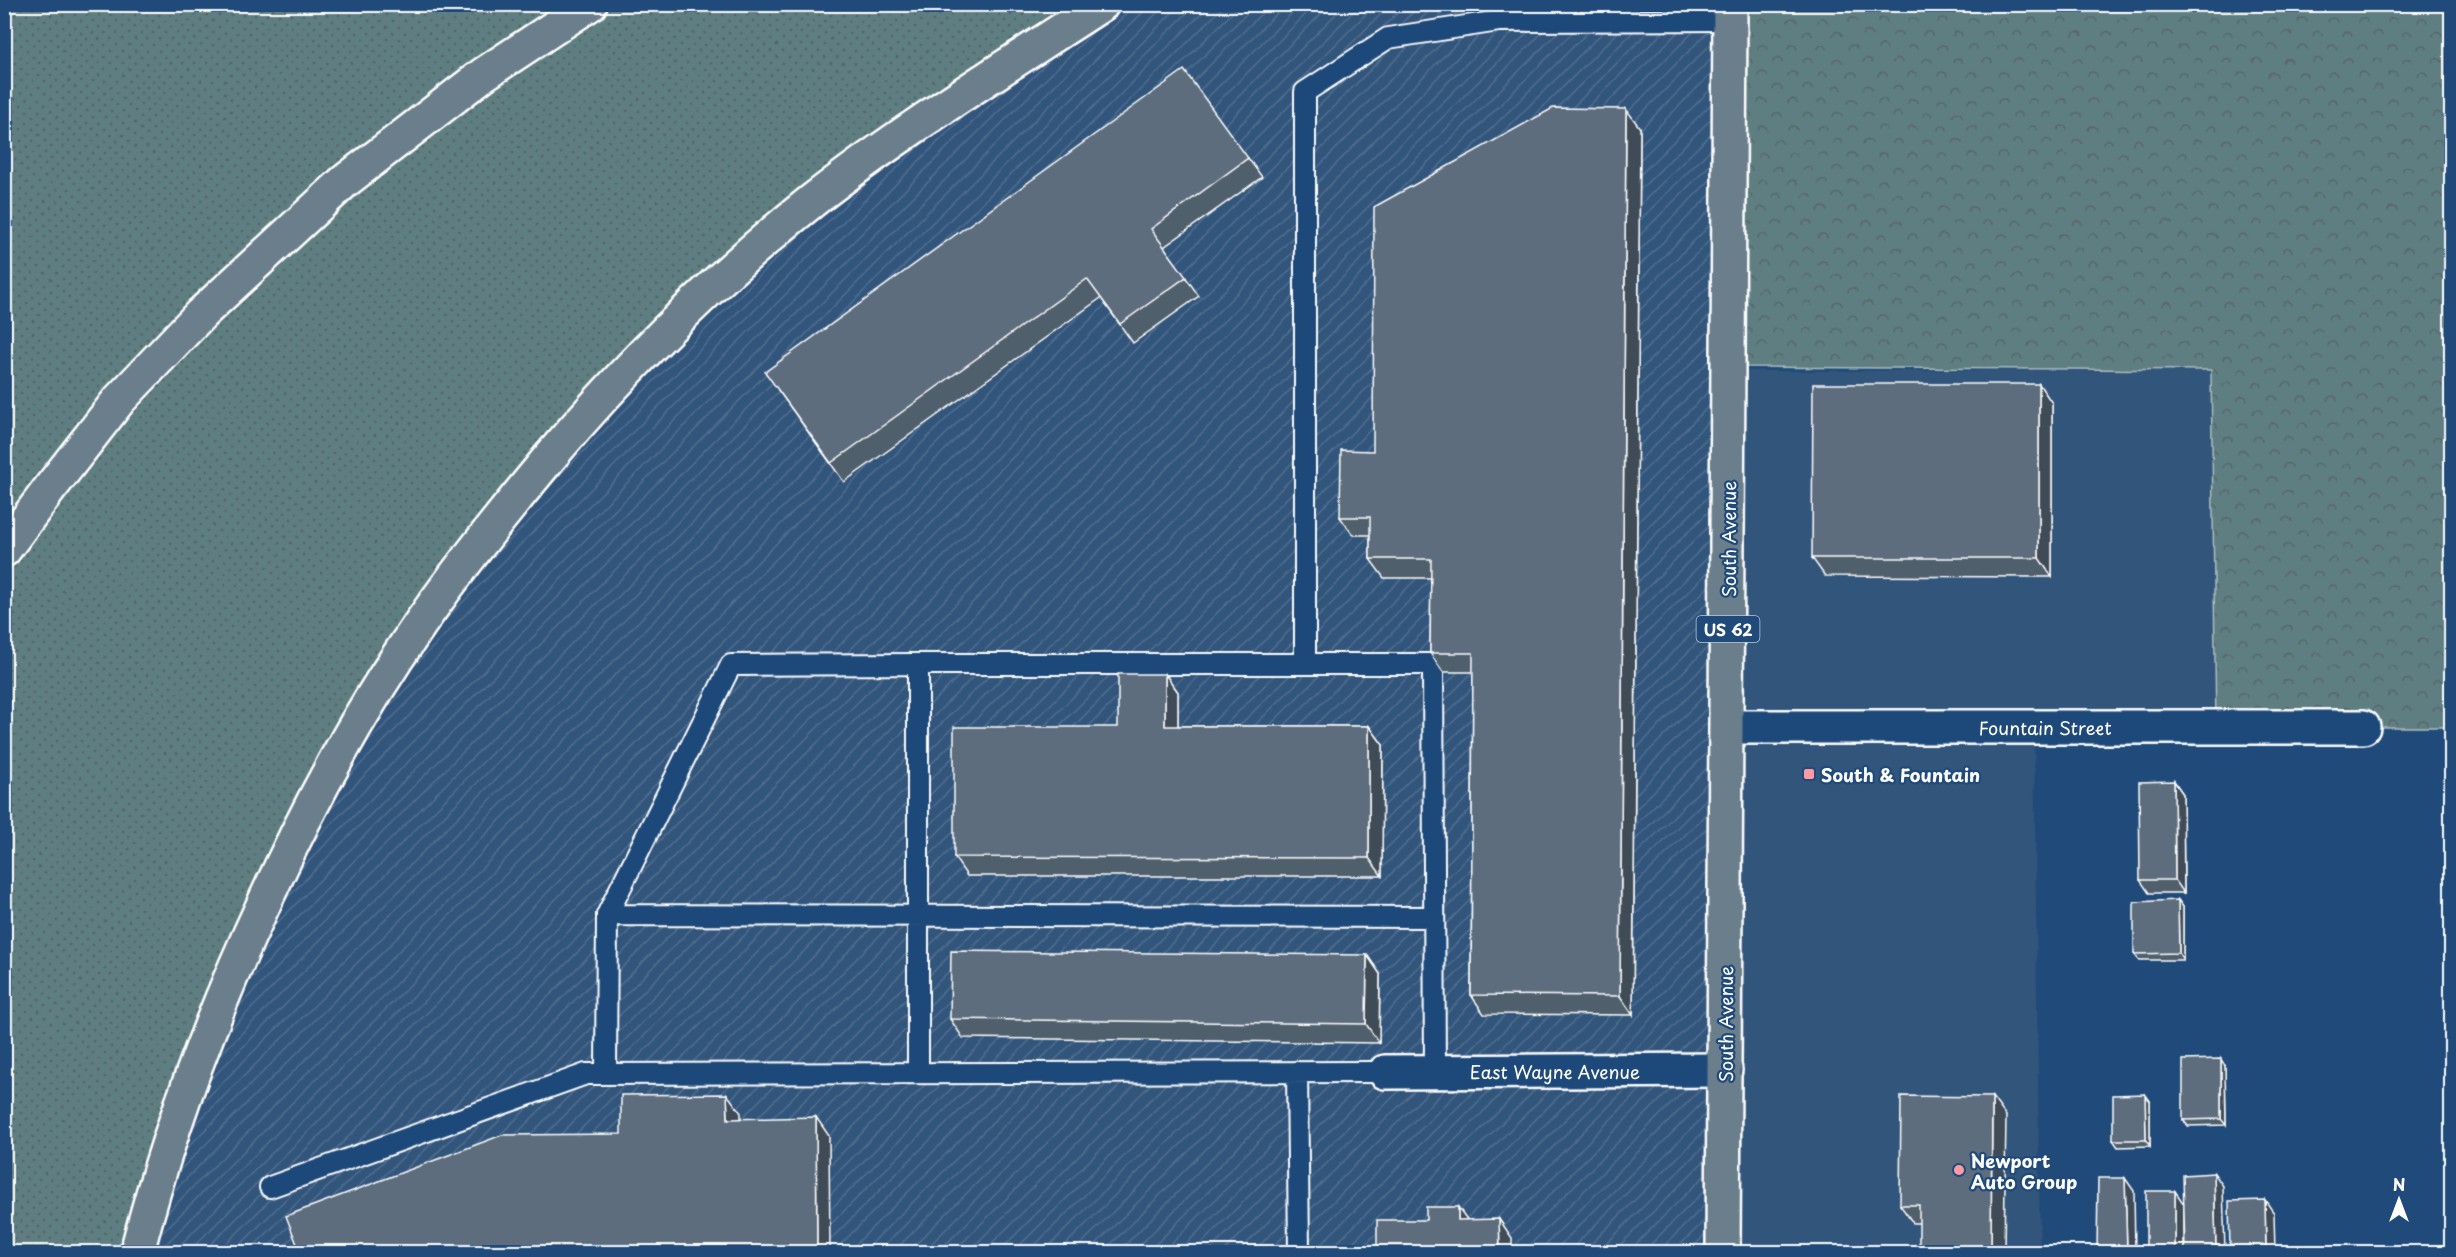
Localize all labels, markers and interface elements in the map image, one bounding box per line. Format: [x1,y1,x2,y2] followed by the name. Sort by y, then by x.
[1715,481,1742,597] street label: South Avenue
[1696,616,1760,642] road number: US 62
[1978,714,2112,741] street label: Fountain Street
[1821,761,1980,788] place label: South & Fountain
[1802,767,1816,781] marker: South & Fountain
[1712,966,1739,1082] street label: South Avenue
[1470,1058,1640,1085] street label: East Wayne Avenue
[1971,1147,2077,1195] place label: Newport Auto Group
[1952,1163,1966,1177] marker: Newport Auto Group
[2369,1170,2429,1230] north arrow
[2393,1172,2405,1196] text: N

